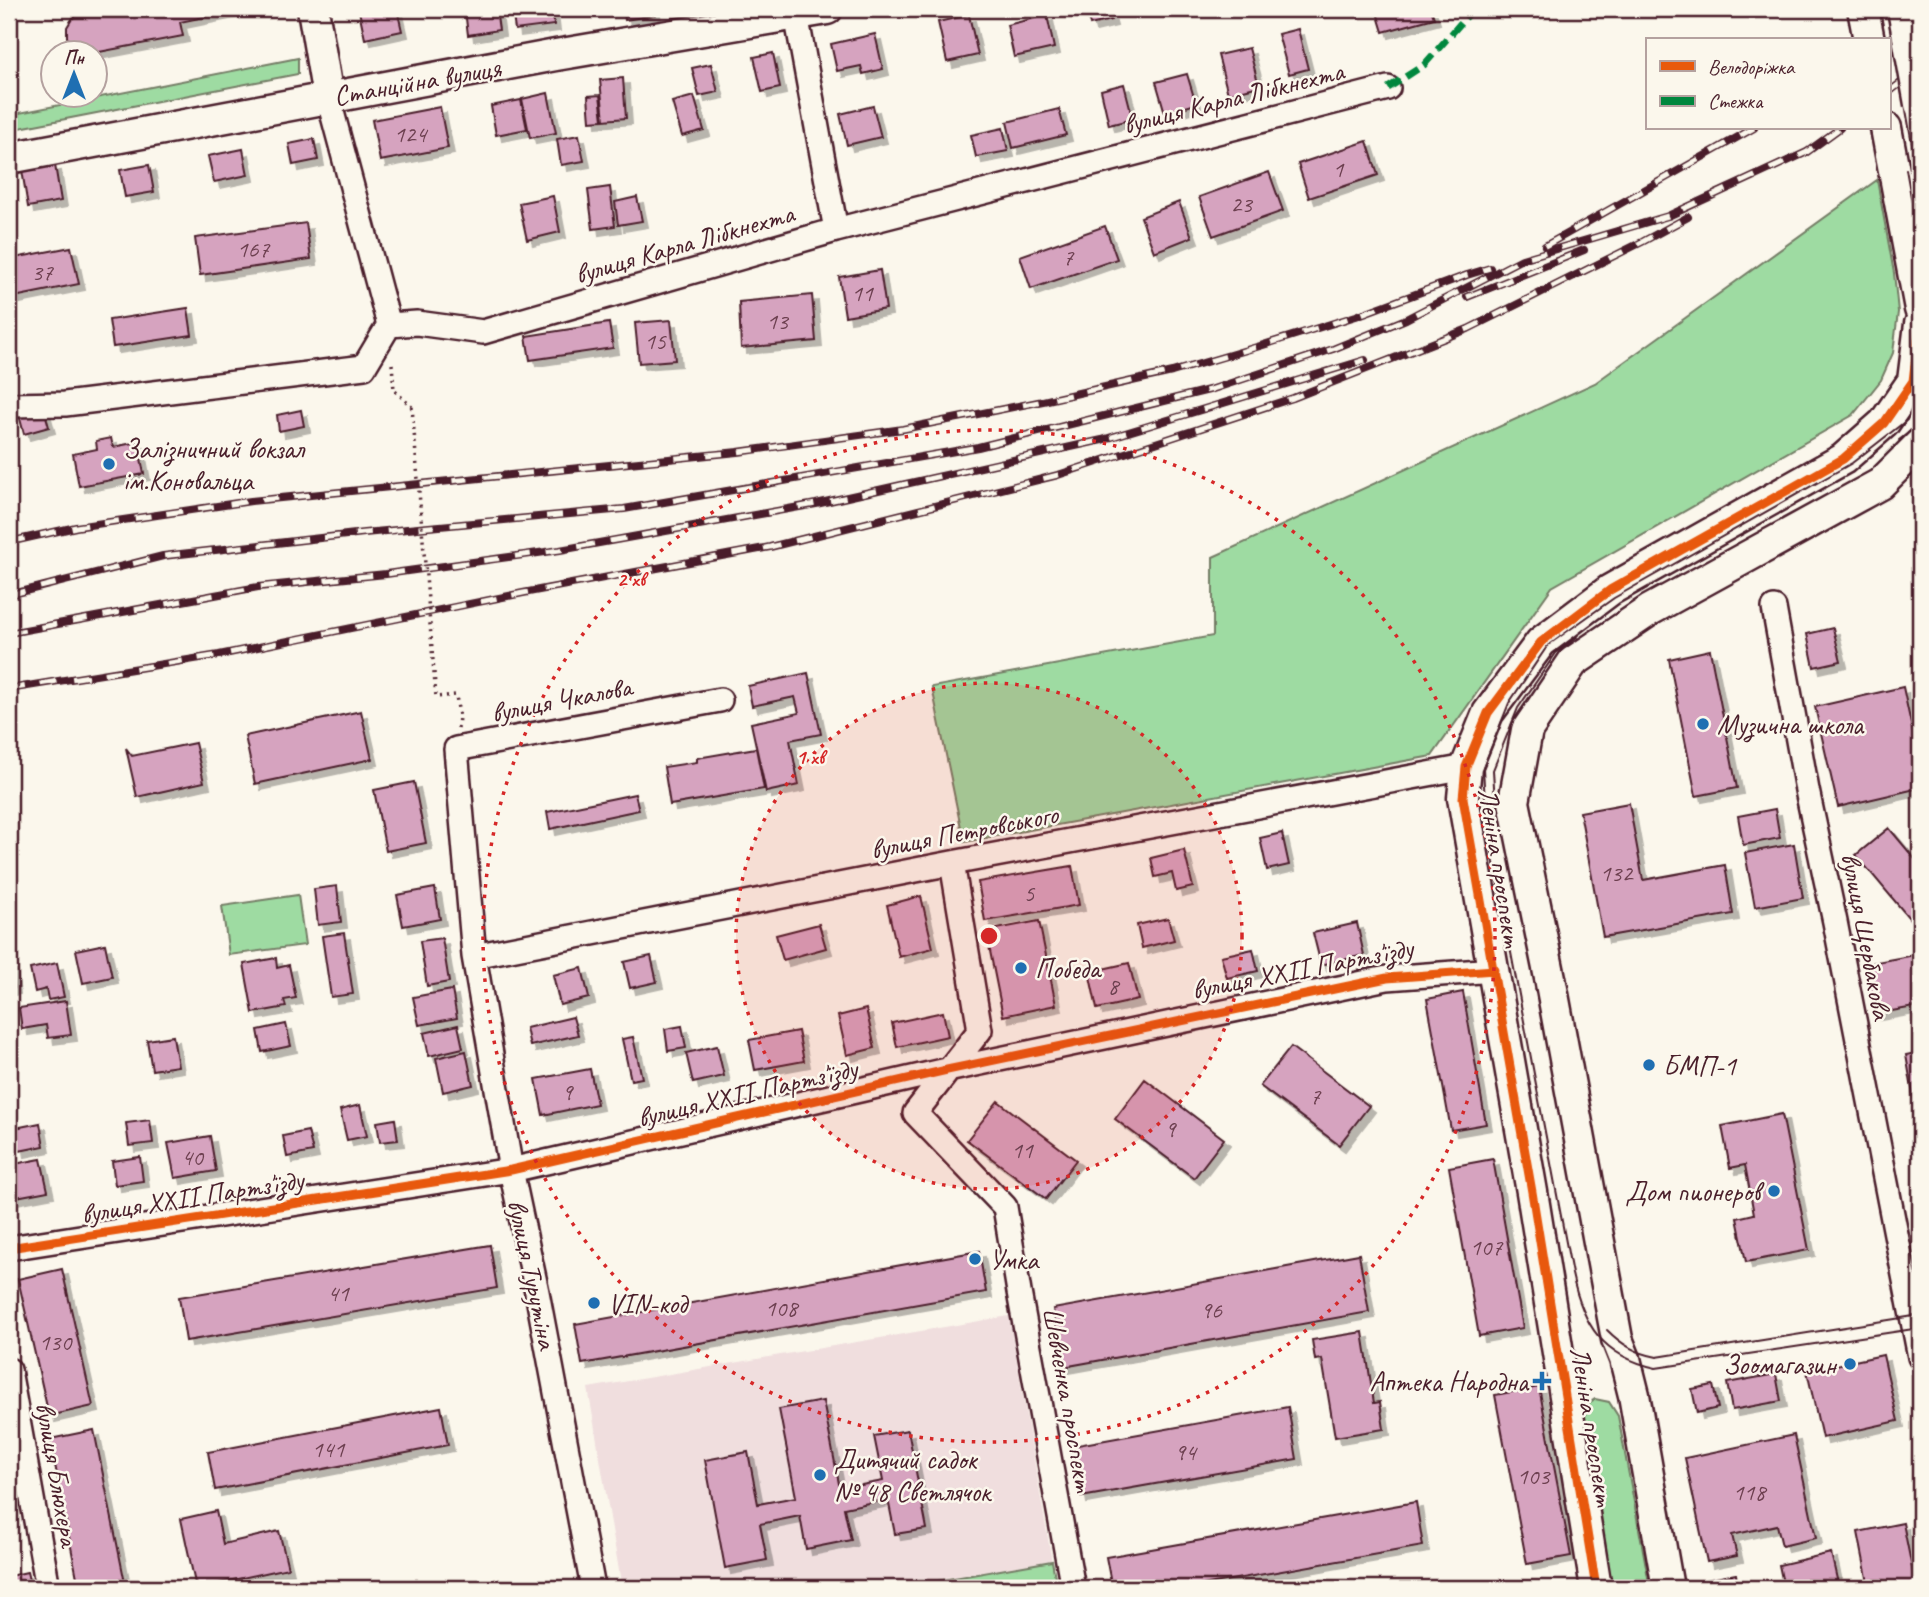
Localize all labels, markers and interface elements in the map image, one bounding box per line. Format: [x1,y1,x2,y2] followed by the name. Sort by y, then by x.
[38,38,108,108] north arrow
[1646,38,1890,130] legend
[64,46,86,70] text: Пн
[331,49,504,113] street label: Станційна вулиця
[1119,53,1349,142] street label: вулиця Карла Лібкнехта
[1708,54,1796,80] text: Велодоріжка
[1708,88,1764,114] text: Стежка
[394,119,428,149] house number: 124
[1333,154,1345,184] house number: 1
[1230,189,1254,219] house number: 23
[571,195,799,291] street label: вулиця Карла Лібкнехта
[237,234,270,264] house number: 167
[1063,242,1075,272] house number: 7
[31,257,54,287] house number: 37
[851,278,874,308] house number: 11
[766,306,790,336] house number: 13
[644,326,667,356] house number: 15
[123,431,306,498] place label: Залізничний вокзал ім.Коновальца
[101,456,117,472] marker: Залізничний вокзал ім.Коновальца
[617,566,649,592] text: 2 хв
[488,668,637,730] street label: вулиця Чкалова
[1717,707,1865,743] place label: Музична школа
[1695,716,1711,732] marker: Музична школа
[796,744,828,770] text: 1 хв
[1471,785,1531,951] street label: Леніна проспект
[867,796,1063,867] street label: вулиця Петровського
[1833,850,1900,1024] street label: вулиця Щербакова
[1600,858,1634,888] house number: 132
[1024,878,1036,908] house number: 5
[977,924,1001,948] centre of rings
[1189,929,1418,1008] street label: вулиця XXII Партз'їзду
[1035,951,1102,986] place label: Победа
[1013,960,1029,976] marker: Победа
[1108,971,1121,1001] house number: 8
[1663,1048,1738,1083] place label: БМП-1
[634,1050,863,1136] street label: вулиця XXII Партз'їзду
[1641,1057,1657,1073] marker: БМП-1
[562,1077,575,1107] house number: 9
[1310,1081,1322,1111] house number: 7
[1165,1114,1178,1144] house number: 9
[1011,1135,1034,1165] house number: 11
[181,1142,205,1172] house number: 40
[78,1161,308,1232] street label: вулиця XXII Партз'їзду
[1625,1174,1765,1209] place label: Дом пионеров
[1766,1183,1782,1199] marker: Дом пионеров
[500,1196,566,1354] street label: вулиця Турутіна
[1470,1232,1503,1262] house number: 107
[989,1242,1040,1277] place label: Умка
[967,1251,983,1267] marker: Умка
[327,1278,350,1308] house number: 41
[608,1286,690,1321] place label: VIN-код
[765,1293,799,1323] house number: 108
[586,1295,602,1311] marker: VIN-код
[1200,1295,1223,1325] house number: 96
[1035,1304,1102,1495] street label: Шевченка проспект
[39,1327,73,1357] house number: 130
[1563,1344,1623,1510] street label: Леніна проспект
[1723,1347,1837,1382] place label: Зоомагазин
[1842,1356,1858,1372] marker: Зоомагазин
[1369,1364,1530,1399] place label: Аптека Народна
[1534,1373,1550,1389] marker: Аптека Народна
[28,1399,88,1551] street label: вулиця Блюхера
[312,1434,345,1464] house number: 141
[1174,1437,1198,1467] house number: 94
[834,1442,993,1509] place label: Дитячий садок № 48 Светлячок
[1517,1461,1551,1491] house number: 103
[812,1467,828,1483] marker: Дитячий садок № 48 Светлячок
[1733,1477,1767,1507] house number: 118

